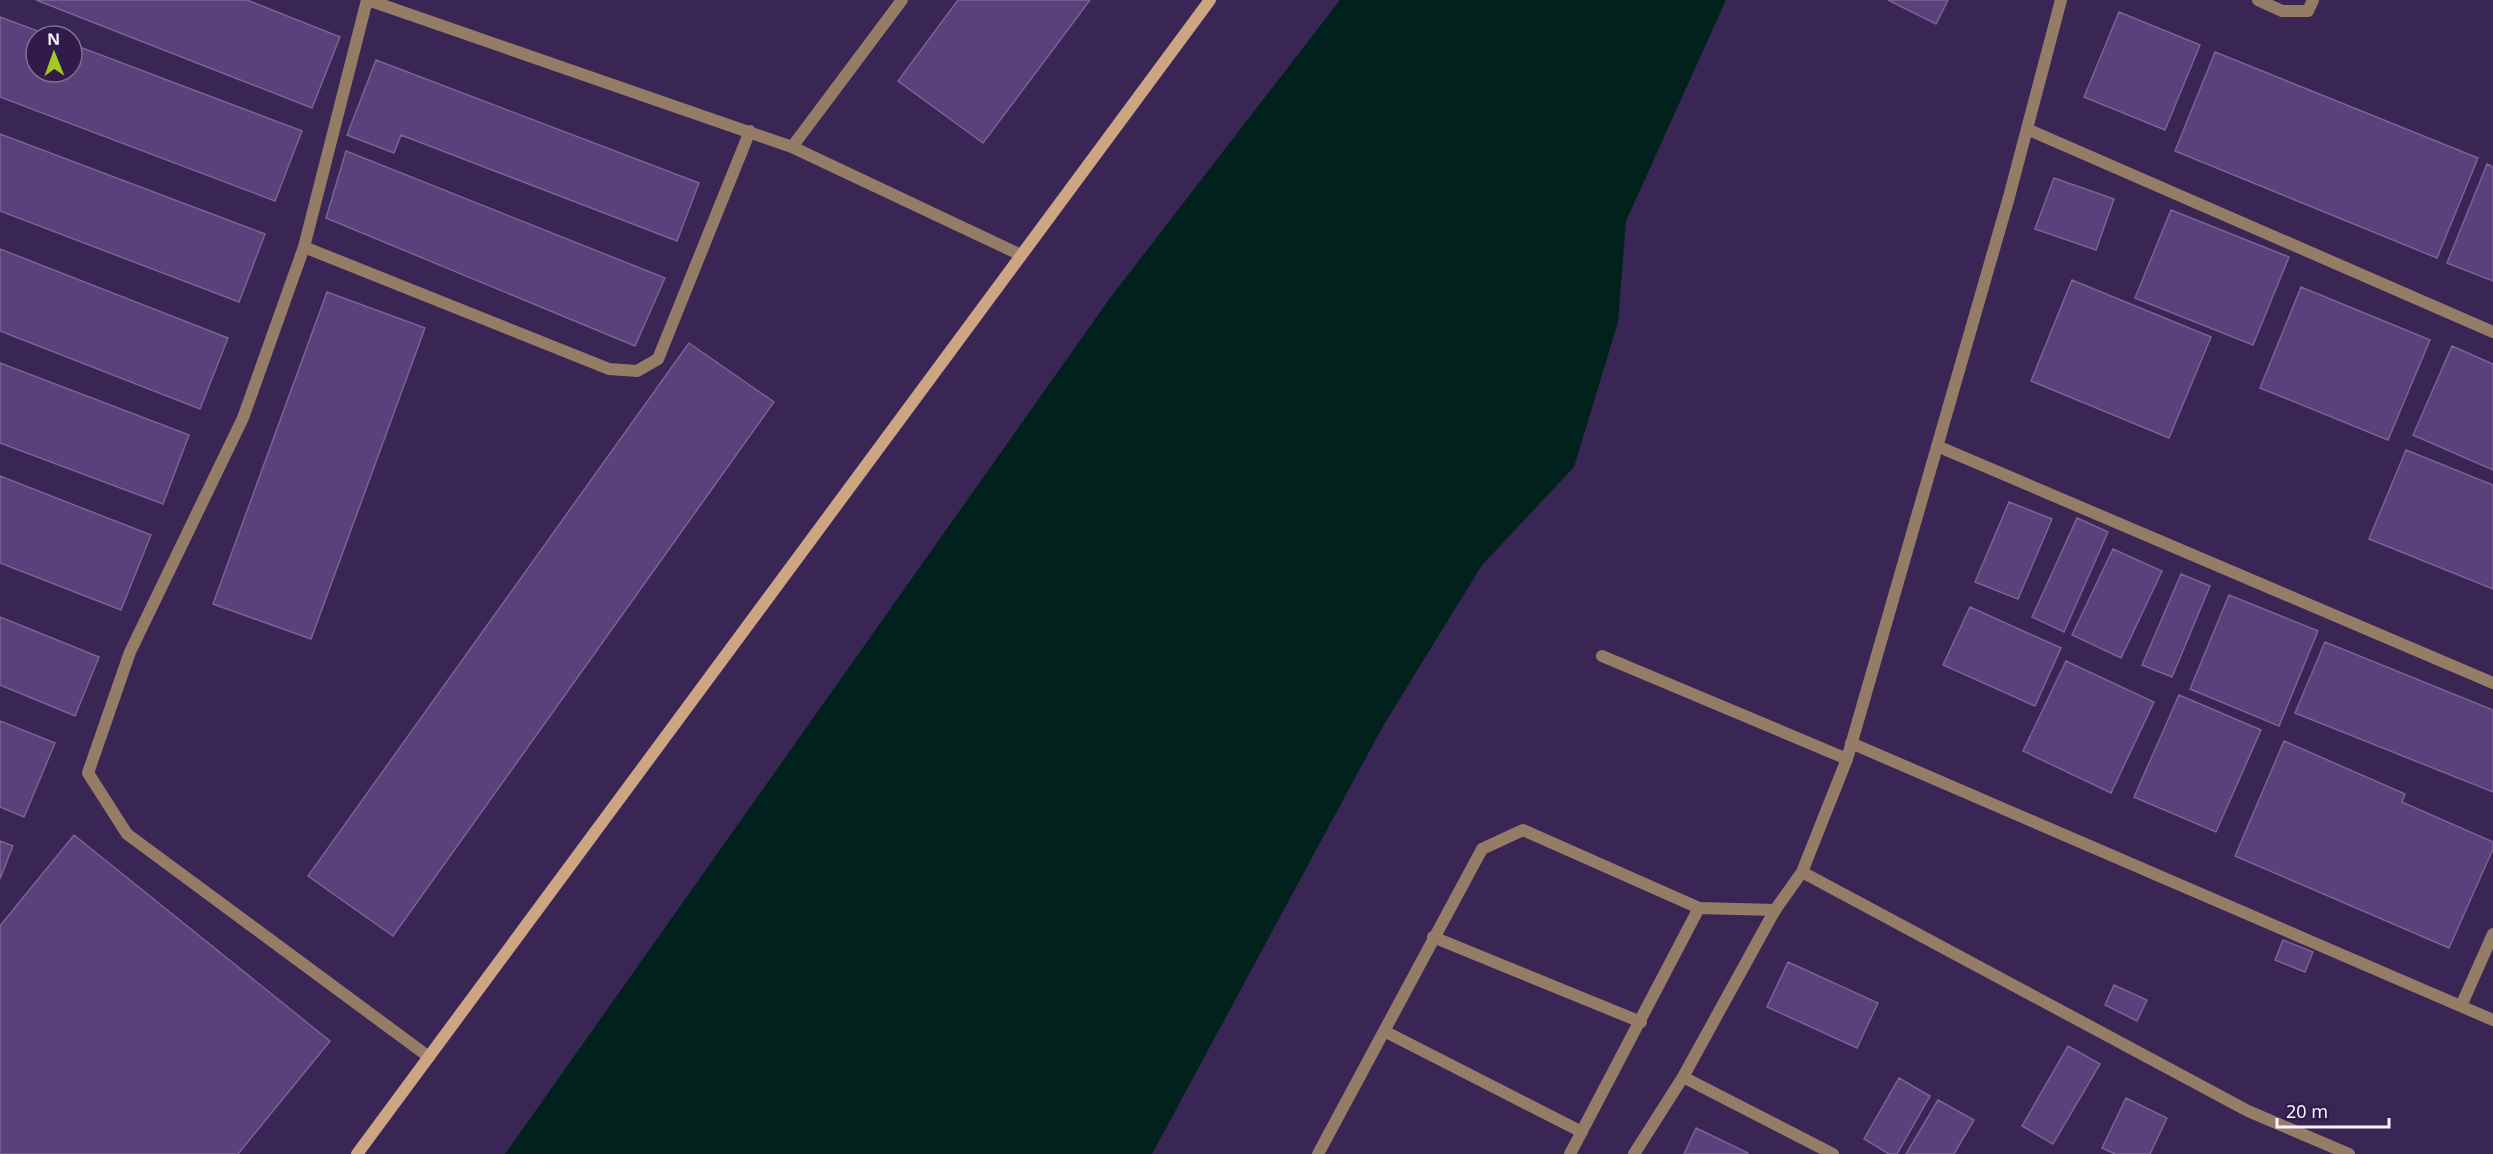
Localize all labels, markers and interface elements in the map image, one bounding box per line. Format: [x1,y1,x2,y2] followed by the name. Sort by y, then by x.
[24,24,84,84] north arrow
[47,28,60,50] text: N
[2277,1091,2390,1129] scale bar
[2286,1099,2328,1123] text: 20 m

